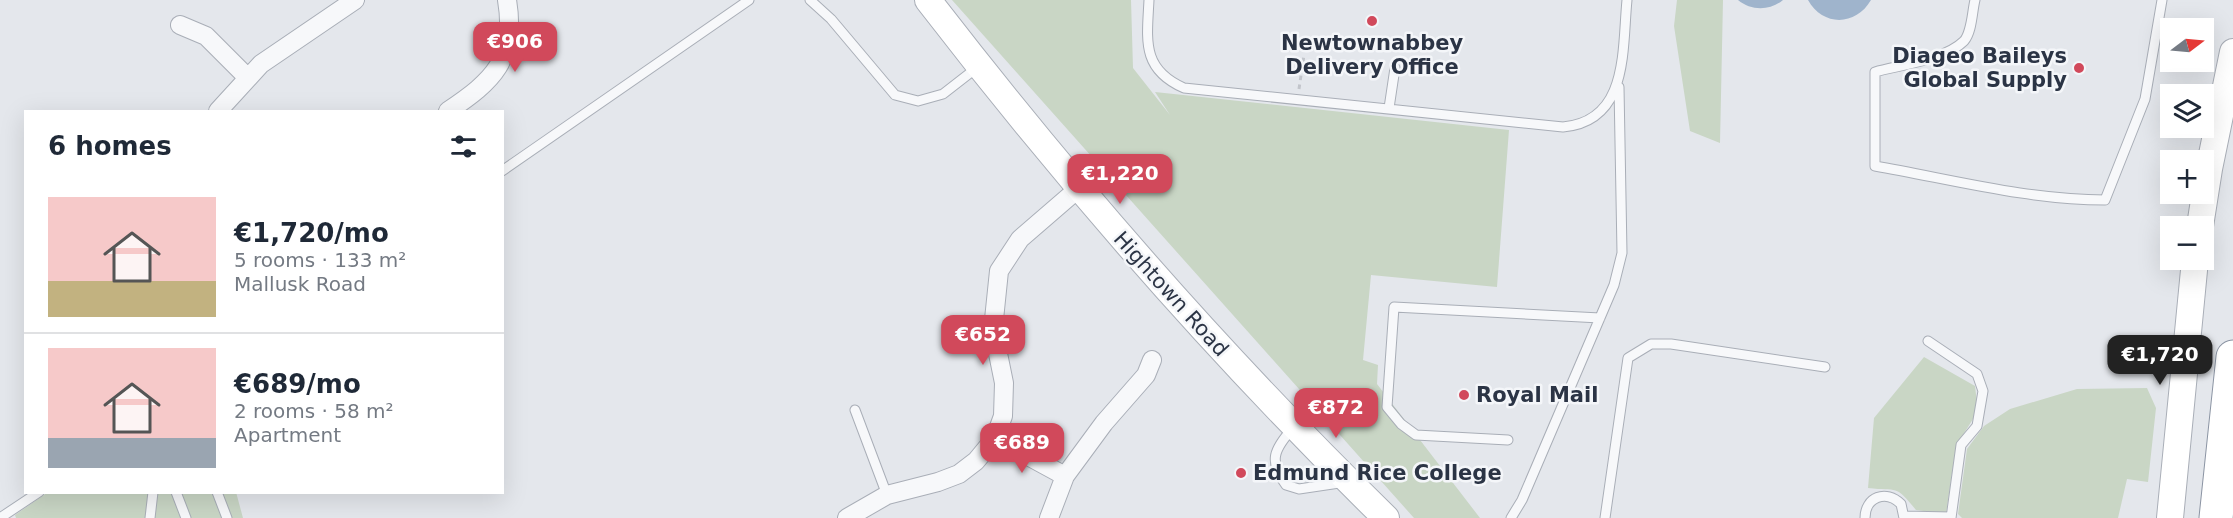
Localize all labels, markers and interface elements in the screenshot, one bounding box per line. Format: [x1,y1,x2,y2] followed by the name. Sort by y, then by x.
[1365,14,1379,28] marker: Newtownabbey Delivery Office
[2160,18,2214,72] north arrow
[2160,18,2214,270] map controls
[479,22,551,73] pin: €906
[487,29,543,53] text: €906
[1281,31,1463,79] place label: Newtownabbey Delivery Office
[1892,44,2067,92] place label: Diageo Baileys Global Supply
[2072,61,2086,75] marker: Diageo Baileys Global Supply
[2160,84,2214,138] button: layers
[447,130,480,163] icon: filters
[48,131,172,161] text: 6 homes
[2160,150,2214,204] button: +
[1071,154,1169,205] pin: €1,220
[1081,161,1159,185] text: €1,220
[2160,216,2214,270] button: −
[234,218,389,248] text: €1,720/mo
[96,221,168,293] icon: home
[1109,227,1233,361] street label: Hightown Road
[234,248,406,272] text: 5 rooms · 133 m²
[234,272,366,296] text: Mallusk Road
[947,315,1019,366] pin: €652
[955,322,1011,346] text: €652
[2111,335,2209,386] pin: €1,720
[2121,342,2199,366] text: €1,720
[234,369,361,399] text: €689/mo
[96,372,168,444] icon: home
[1476,383,1598,407] place label: Royal Mail
[1300,388,1372,439] pin: €872
[1457,388,1471,402] marker: Royal Mail
[1308,395,1364,419] text: €872
[234,399,394,423] text: 2 rooms · 58 m²
[234,423,341,447] text: Apartment
[986,423,1058,474] pin: €689
[994,430,1050,454] text: €689
[1253,461,1502,485] place label: Edmund Rice College
[1234,466,1248,480] marker: Edmund Rice College

